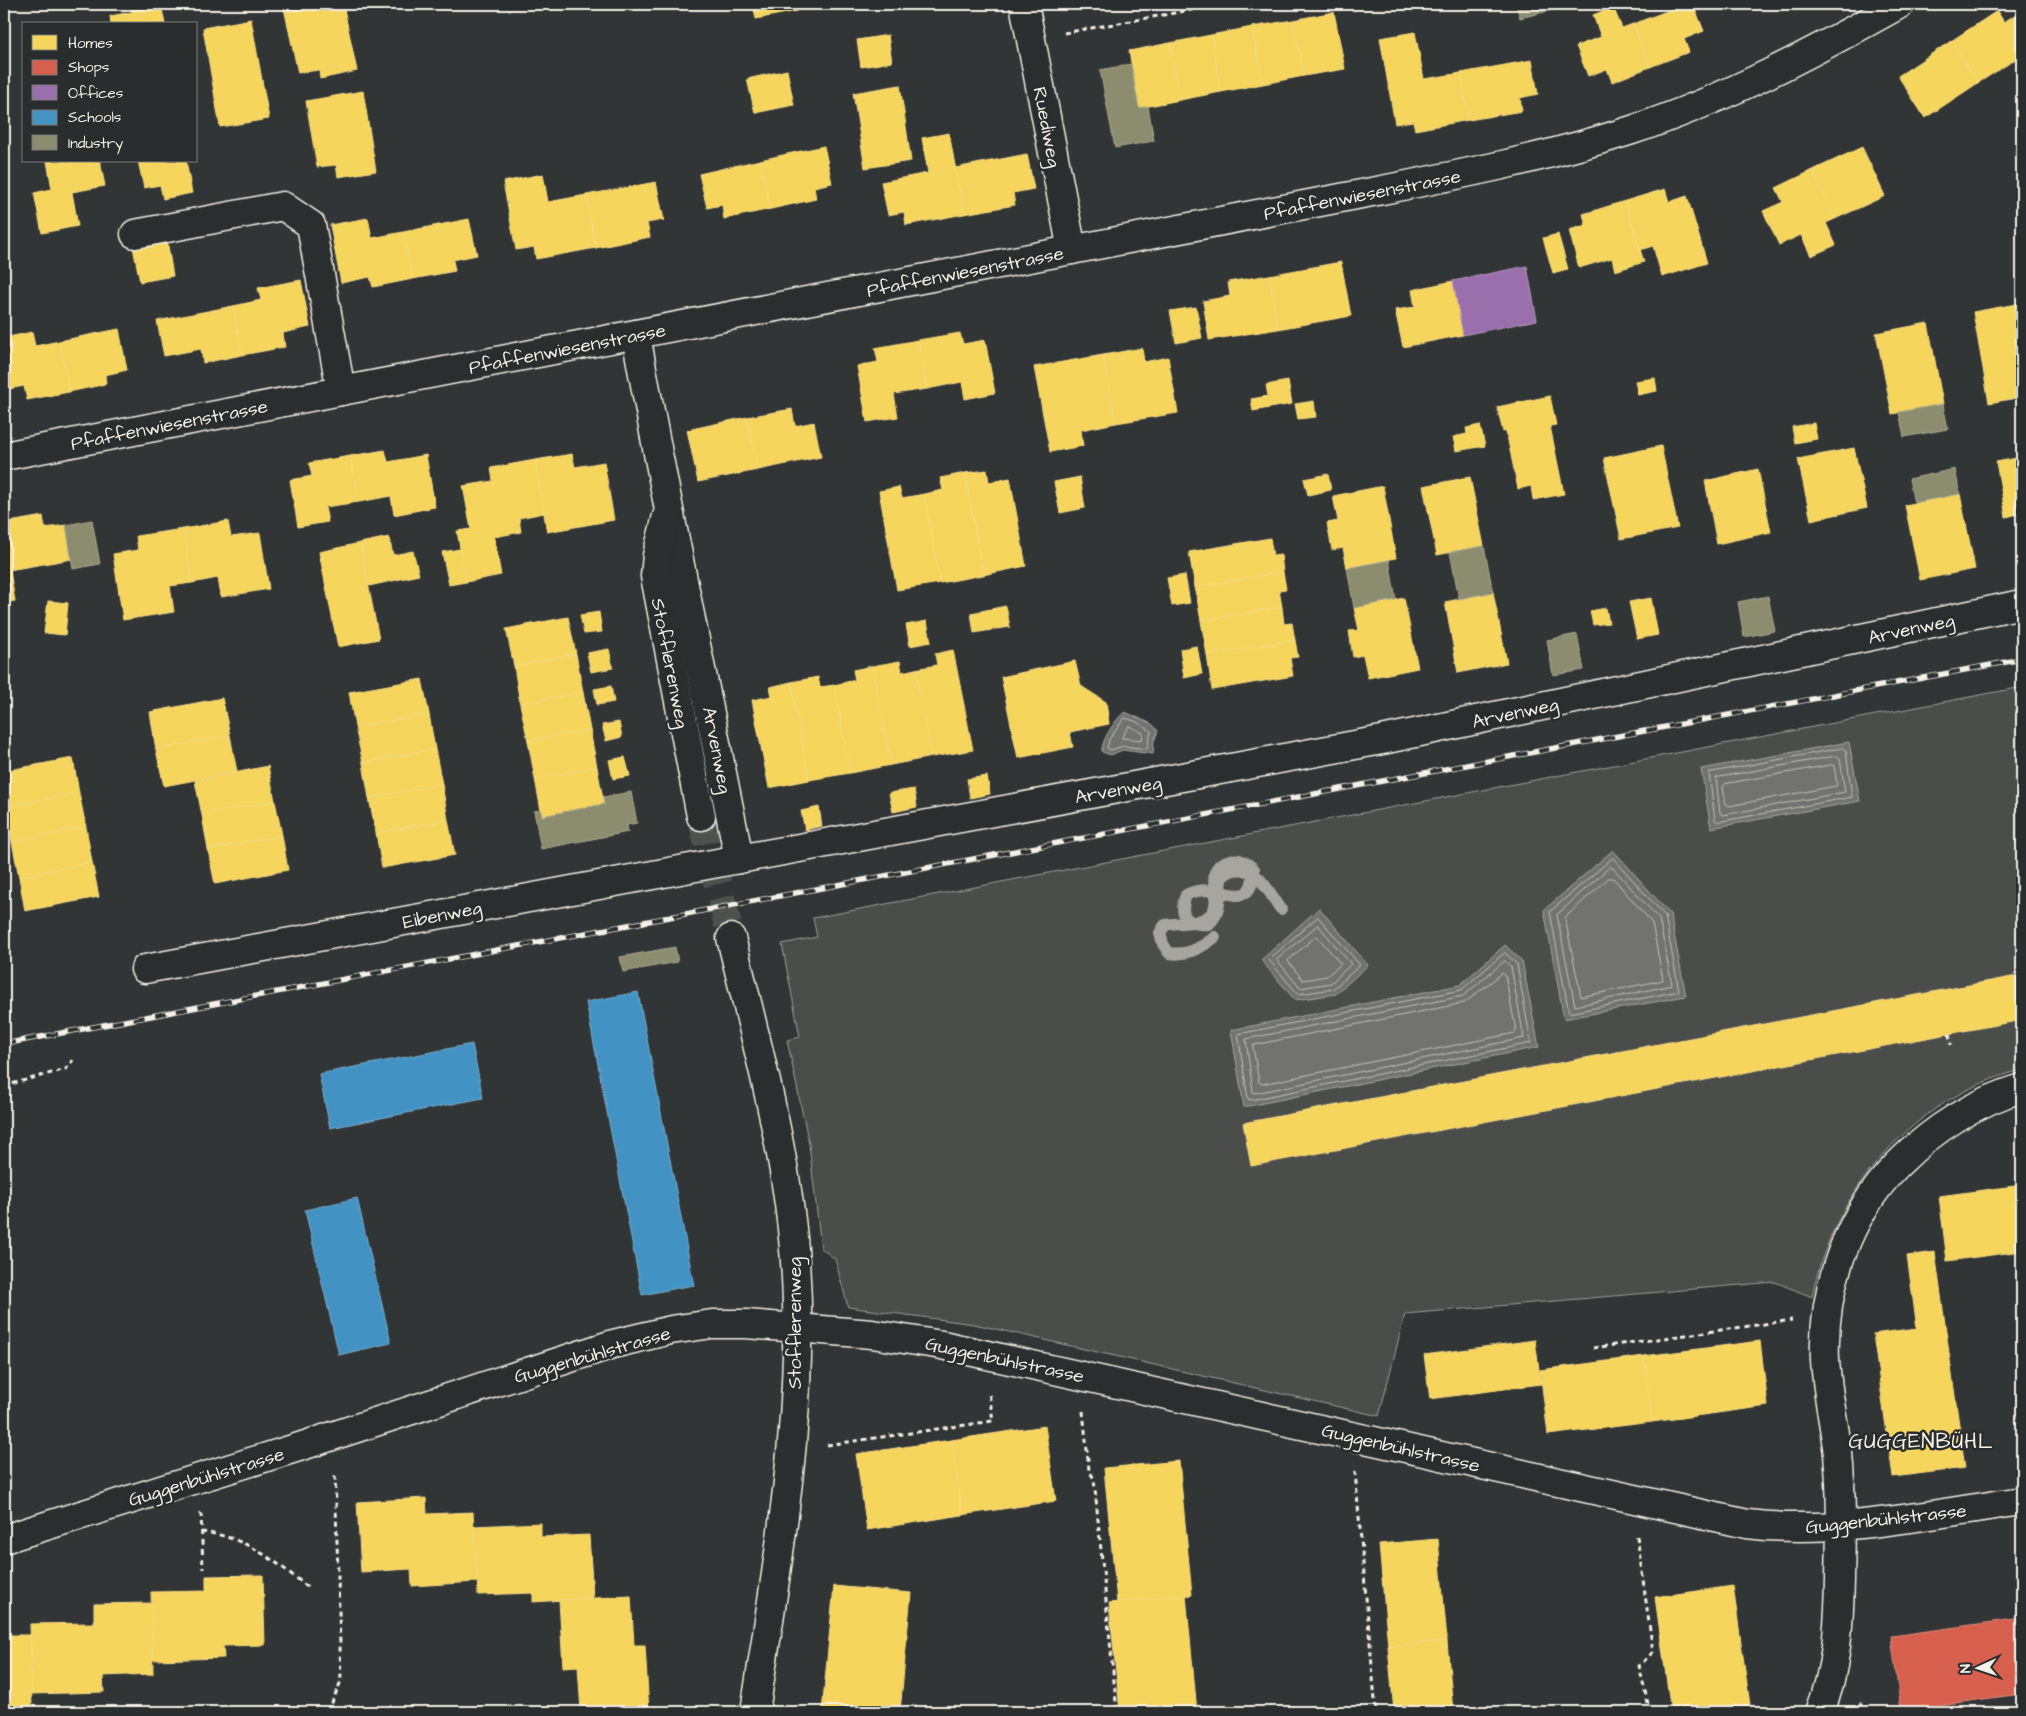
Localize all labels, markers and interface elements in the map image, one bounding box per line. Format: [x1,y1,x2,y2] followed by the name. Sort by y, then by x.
[22,22,198,162] legend
[68,33,113,54] text: Homes
[68,57,110,78] text: Shops
[68,83,124,104] text: Offices
[1025,85,1068,170] street label: Ruediweg
[68,107,122,128] text: Schools
[68,133,123,155] text: Industry
[1262,163,1463,228] street label: Pfaffenwiesenstrasse
[865,240,1066,305] street label: Pfaffenwiesenstrasse
[467,317,668,382] street label: Pfaffenwiesenstrasse
[69,393,270,458] street label: Pfaffenwiesenstrasse
[643,596,695,731] street label: Stofflerenweg
[1866,607,1957,653] street label: Arvenweg
[1470,691,1561,737] street label: Arvenweg
[694,705,738,796] street label: Arvenweg
[1073,770,1164,812] street label: Arvenweg
[400,895,485,937] street label: Eibenweg
[782,1257,810,1389] street label: Stofflerenweg
[511,1320,674,1392] street label: Guggenbühlstrasse
[923,1330,1087,1391] street label: Guggenbühlstrasse
[1319,1417,1482,1481] street label: Guggenbühlstrasse
[1849,1427,1993,1456] district label: GUGGENBÜHL
[125,1441,288,1515] street label: Guggenbühlstrasse
[1804,1498,1968,1542] street label: Guggenbühlstrasse
[1954,1644,2004,1694] north arrow
[1956,1664,1976,1674] text: N

